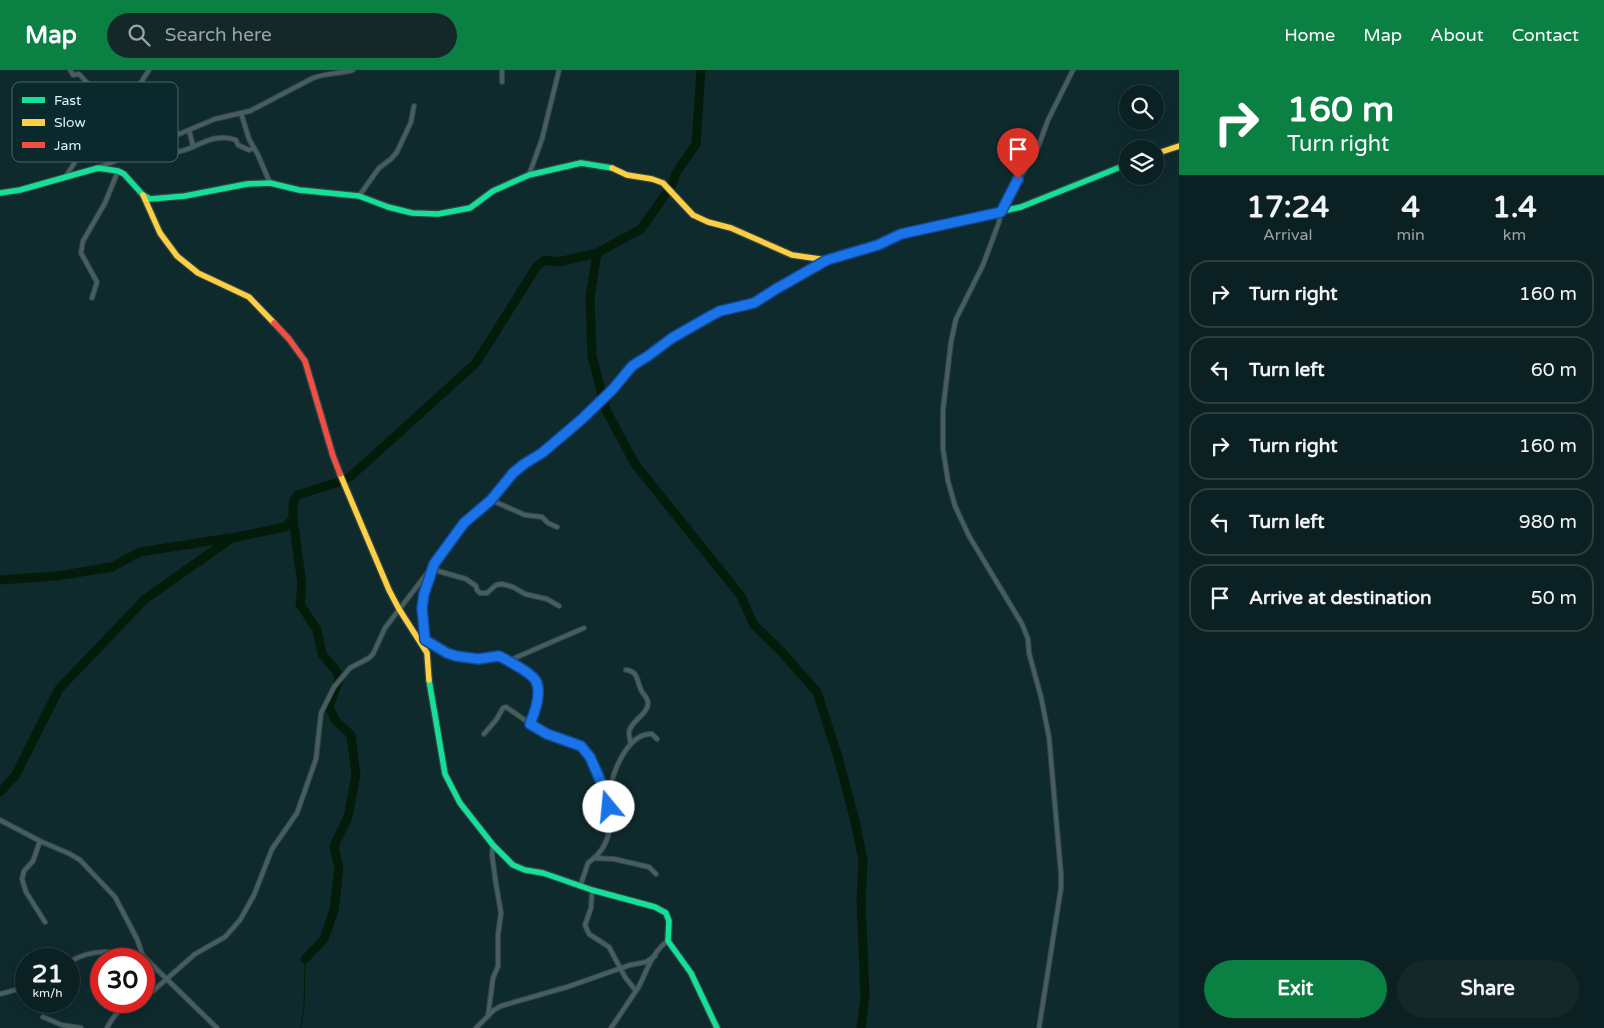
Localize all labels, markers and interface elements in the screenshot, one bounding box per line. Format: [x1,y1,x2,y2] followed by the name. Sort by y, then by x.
[107,13,457,58] search box
[25,21,77,50] text: Map
[125,21,153,49] icon: search
[165,24,272,46] text: Search here
[1284,24,1335,46] text: Home
[1363,24,1402,46] text: Map
[1430,24,1484,46] text: About
[1512,24,1579,46] text: Contact
[12,82,178,162] legend
[1119,85,1164,185] map controls
[1119,85,1164,130] button: search
[1287,89,1394,131] text: 160 m
[1204,90,1269,155] icon: right
[54,92,82,109] text: Fast
[54,114,86,131] text: Slow
[997,128,1039,179] pin
[1287,131,1389,157] text: Turn right
[1004,135,1032,163] icon: arrive
[54,137,81,154] text: Jam
[1119,140,1164,185] button: layers
[1246,189,1329,226] text: 17:24
[1401,189,1420,226] text: 4
[1492,189,1537,226] text: 1.4
[1263,225,1312,245] text: Arrival
[1396,225,1425,245] text: min
[1503,225,1526,245] text: km
[1206,280,1234,308] icon: right
[1249,283,1337,305] text: Turn right
[1519,283,1577,305] text: 160 m
[1206,356,1234,384] icon: left
[1249,359,1325,381] text: Turn left
[1531,359,1577,381] text: 60 m
[1206,432,1234,460] icon: right
[1249,435,1337,457] text: Turn right
[1519,435,1577,457] text: 160 m
[1206,508,1234,536] icon: left
[1249,511,1325,533] text: Turn left
[1519,511,1577,533] text: 980 m
[1206,584,1234,612] icon: arrive
[1249,587,1432,609] text: Arrive at destination
[1531,587,1577,609] text: 50 m
[582,780,634,832] position arrow
[90,948,155,1013] speed limit sign: 30
[32,959,63,989] text: 21
[1204,960,1387,1018] button: Exit
[1397,960,1579,1018] button: Share
[32,986,63,1000] text: km/h

